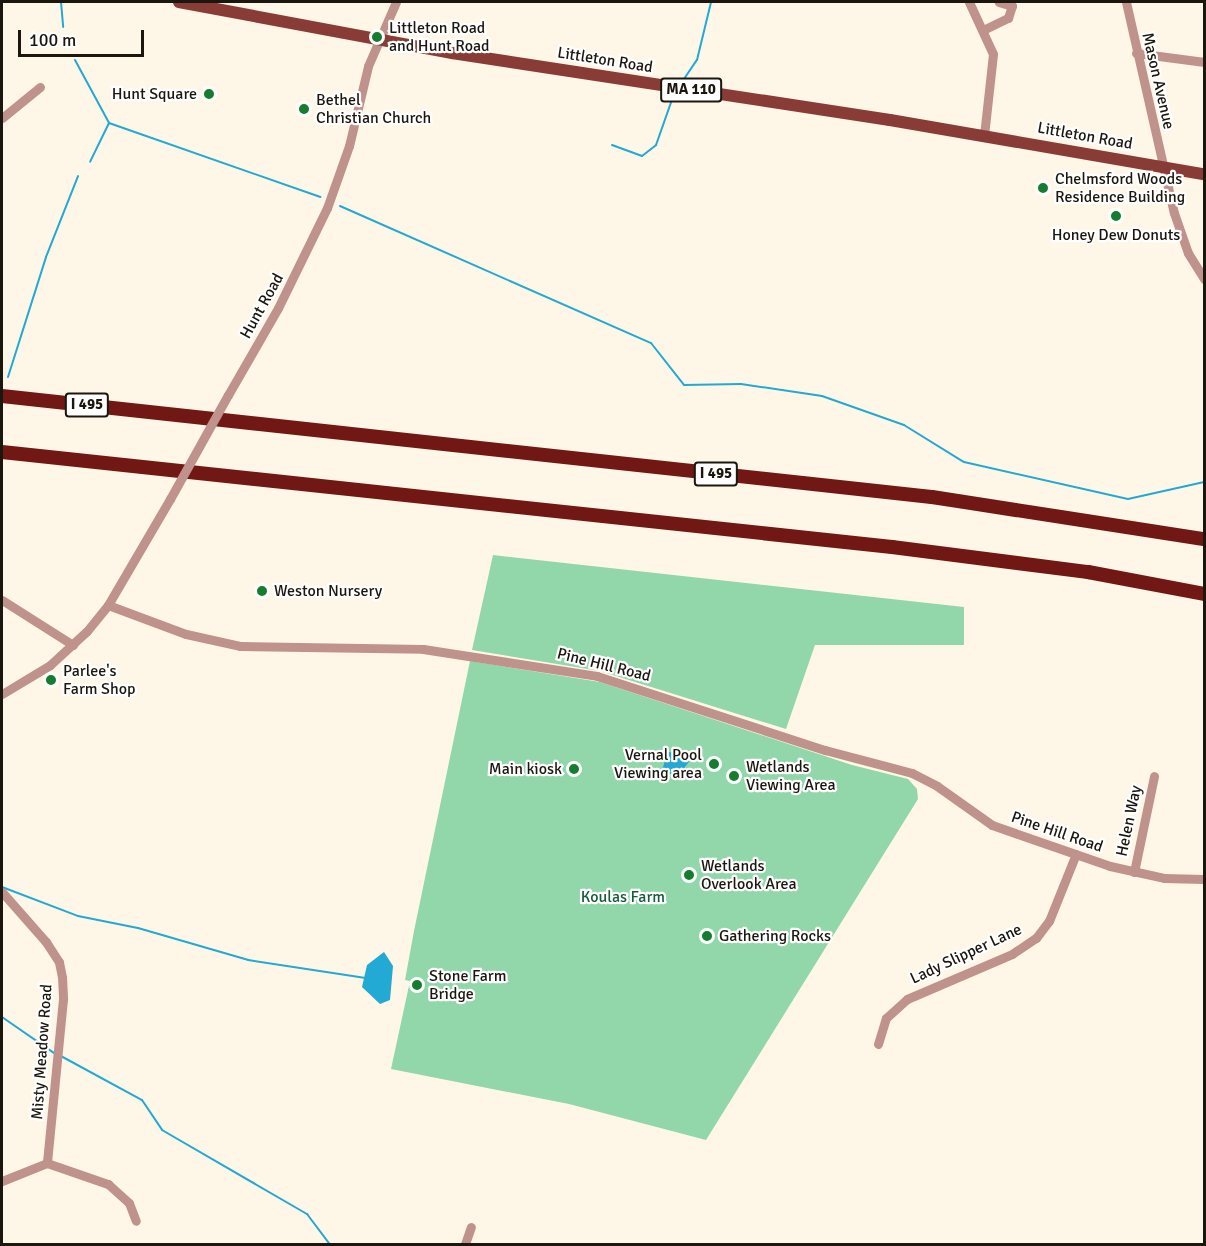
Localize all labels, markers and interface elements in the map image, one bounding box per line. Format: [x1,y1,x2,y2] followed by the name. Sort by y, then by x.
[21,18,147,56] scale bar
[389,18,489,56] place label: Littleton Road and Hunt Road
[29,29,76,51] text: 100 m
[370,30,384,44] marker: Littleton Road and Hunt Road
[1138,31,1178,131] street label: Mason Avenue
[556,43,654,77] street label: Littleton Road
[660,78,722,102] road number: MA 110
[112,84,197,104] place label: Hunt Square
[202,87,216,101] marker: Hunt Square
[316,90,431,128] place label: Bethel Christian Church
[297,102,311,116] marker: Bethel Christian Church
[1036,118,1134,154] street label: Littleton Road
[1055,169,1185,207] place label: Chelmsford Woods Residence Building
[1036,181,1050,195] marker: Chelmsford Woods Residence Building
[1109,209,1123,223] marker: Honey Dew Donuts
[1052,225,1180,245] place label: Honey Dew Donuts
[236,270,288,342] street label: Hunt Road
[64,393,110,417] road number: I 495
[694,462,738,486] road number: I 495
[274,581,382,601] place label: Weston Nursery
[255,584,269,598] marker: Weston Nursery
[555,644,653,686] street label: Pine Hill Road
[63,661,135,699] place label: Parlee's Farm Shop
[44,673,58,687] marker: Parlee's Farm Shop
[614,745,702,783] place label: Vernal Pool Viewing area
[707,757,721,771] marker: Vernal Pool Viewing area
[746,757,836,795] place label: Wetlands Viewing Area
[489,759,562,779] place label: Main kiosk
[567,762,581,776] marker: Main kiosk
[727,769,741,783] marker: Wetlands Viewing Area
[1112,784,1146,858] street label: Helen Way
[1009,807,1105,857] street label: Pine Hill Road
[701,856,797,894] place label: Wetlands Overlook Area
[682,868,696,882] marker: Wetlands Overlook Area
[581,887,665,907] park label: Koulas Farm
[907,920,1025,988] street label: Lady Slipper Lane
[719,926,831,946] place label: Gathering Rocks
[700,929,714,943] marker: Gathering Rocks
[429,966,506,1004] place label: Stone Farm Bridge
[410,978,424,992] marker: Stone Farm Bridge
[28,984,56,1120] street label: Misty Meadow Road

